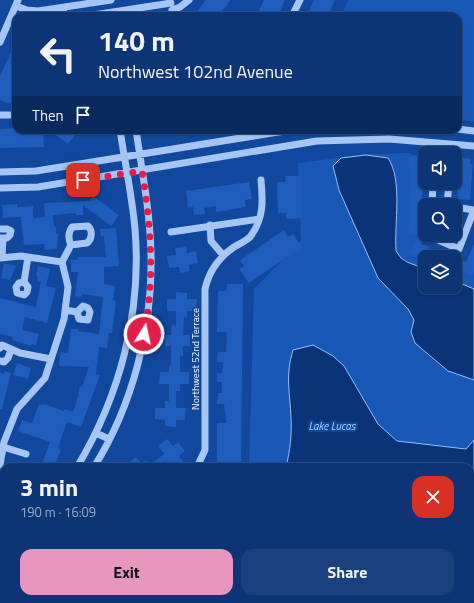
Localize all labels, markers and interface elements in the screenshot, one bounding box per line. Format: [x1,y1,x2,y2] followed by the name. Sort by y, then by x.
[98,19,175,62] text: 140 m
[32,28,84,80] icon: left
[98,58,293,85] text: Northwest 102nd Avenue
[32,104,64,127] text: Then
[72,104,94,126] icon: arrive
[418,146,462,294] map controls
[418,146,462,190] button: sound
[66,163,100,197] pin
[72,169,94,191] icon: arrive
[418,198,462,242] button: search
[418,250,462,294] button: layers
[188,308,203,410] street label: Northwest 52nd Terrace
[123,313,165,355] position arrow
[308,418,357,434] water label: Lake Lucas
[20,469,78,505] text: 3 min
[412,476,454,518] button: close
[20,502,96,522] text: 190 m · 16:09
[20,549,233,595] button: Exit
[241,549,454,595] button: Share

